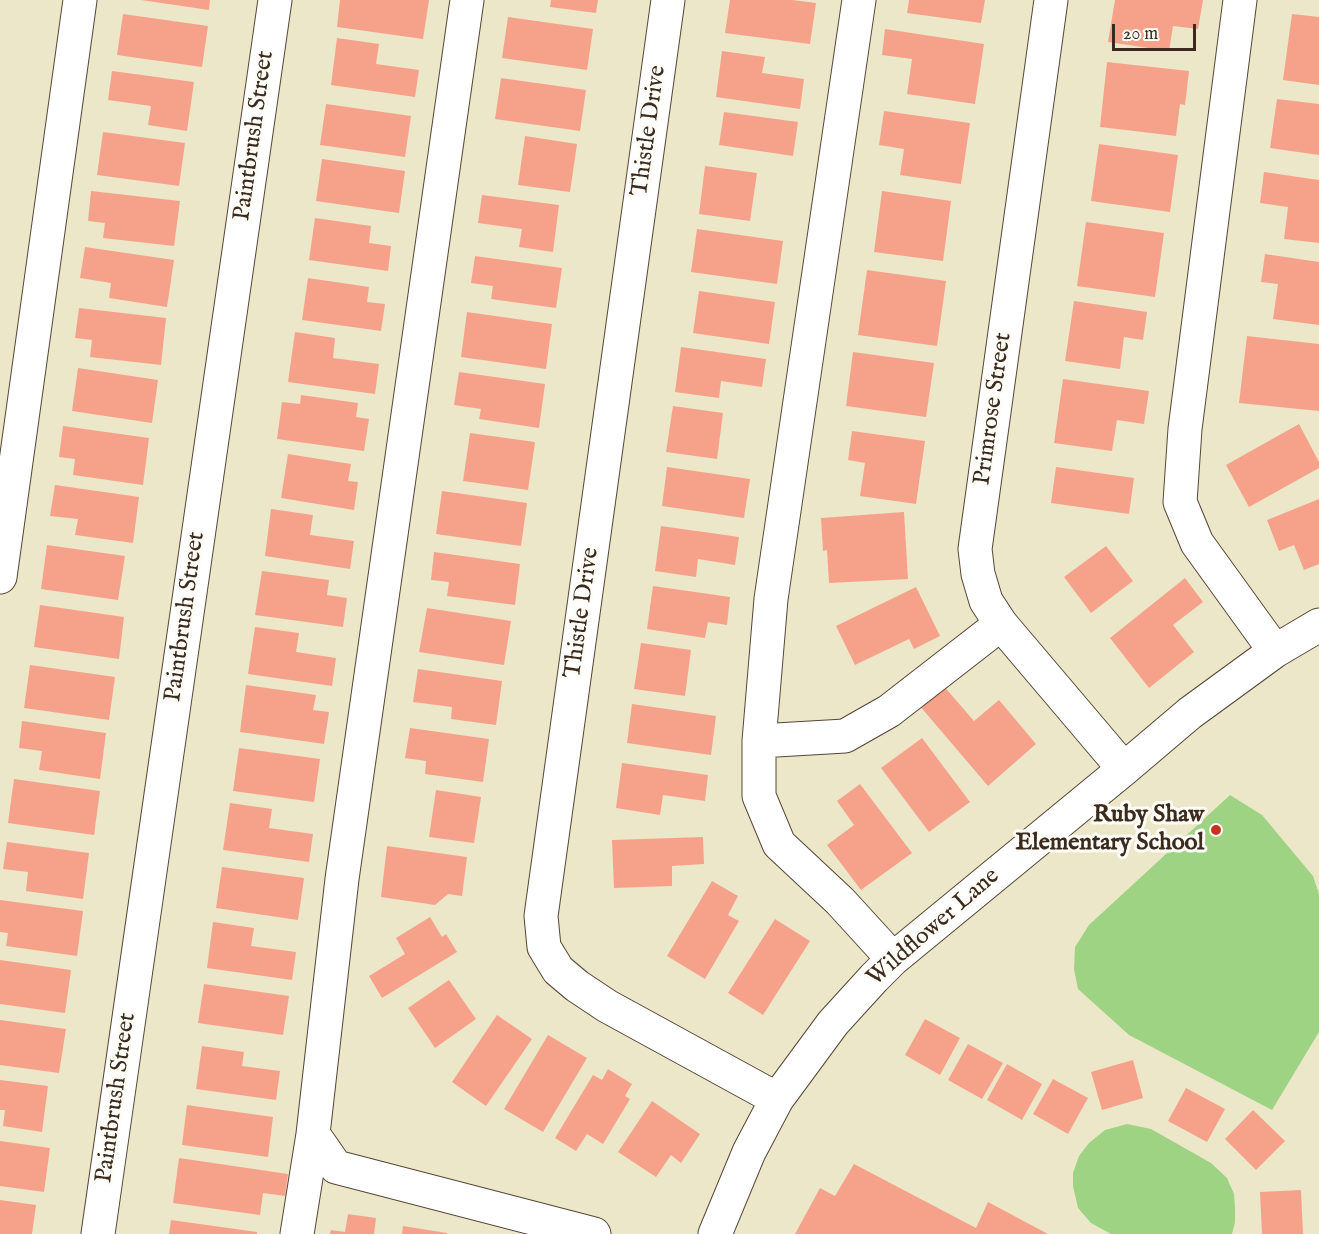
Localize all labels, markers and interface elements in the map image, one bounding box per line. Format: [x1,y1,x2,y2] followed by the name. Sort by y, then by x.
[1115,12,1199,50] scale bar
[1123,23,1158,46] text: 20 m
[229,49,281,223] street label: Paintbrush Street
[627,64,673,198] street label: Thistle Drive
[969,331,1019,487] street label: Primrose Street
[160,530,212,704] street label: Paintbrush Street
[560,546,606,680] street label: Thistle Drive
[1016,802,1204,858] place label: Ruby Shaw Elementary School
[1209,823,1223,837] marker: Ruby Shaw Elementary School
[862,863,1006,993] street label: Wildflower Lane
[91,1011,143,1185] street label: Paintbrush Street

